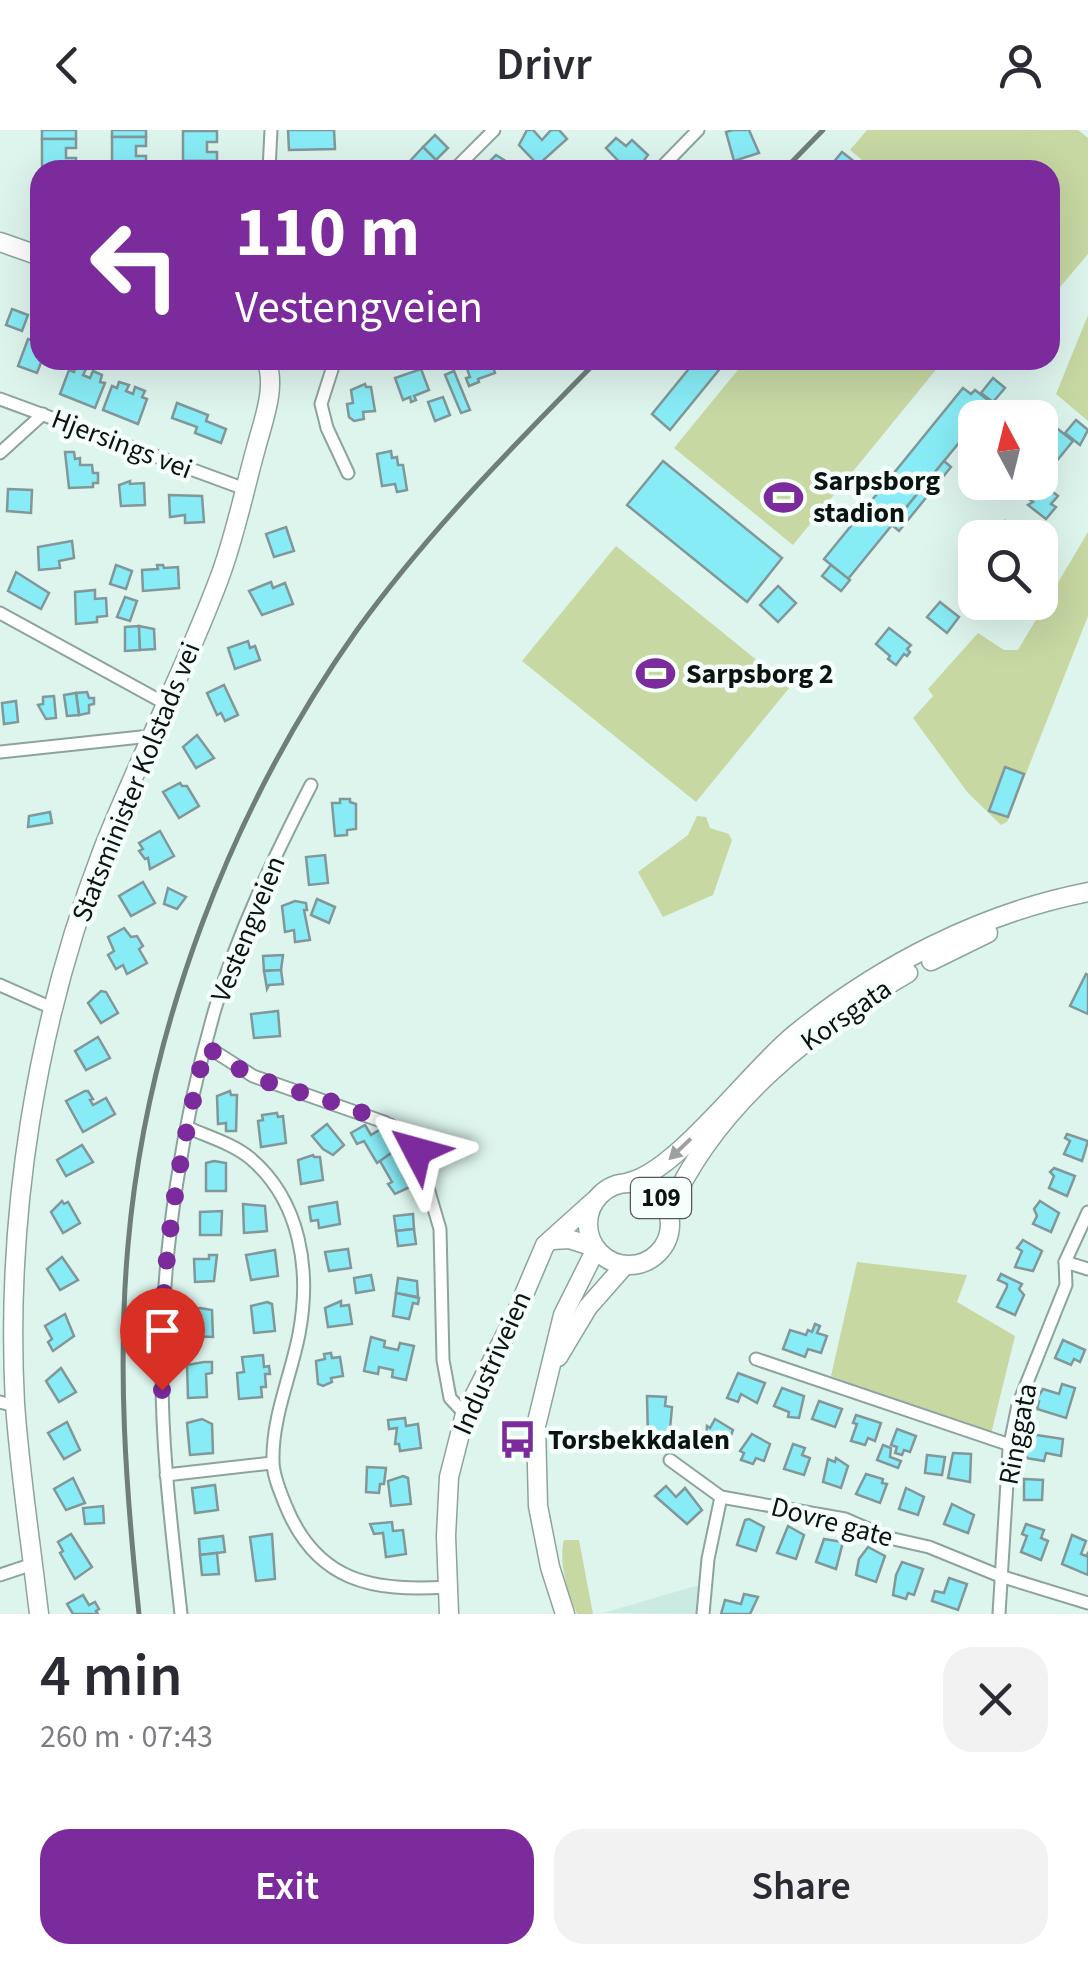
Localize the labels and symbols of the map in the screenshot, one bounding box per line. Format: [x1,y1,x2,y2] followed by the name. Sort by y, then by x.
[46,399,198,489] street label: Hjersings vei
[958,400,1058,500] north arrow
[813,461,940,533] place label: Sarpsborg stadion
[762,476,804,518] sports icon: Sarpsborg stadion
[62,636,210,928] street label: Statsminister Kolstads vei
[635,653,677,695] sports icon: Sarpsborg 2
[686,654,834,694] place label: Sarpsborg 2
[201,850,295,1008] street label: Vestengveien
[792,969,900,1061] street label: Korsgata
[365,1099,469,1203] position arrow
[668,1137,692,1160] one-way arrow
[631,1178,691,1218] road number: 109
[442,1285,542,1441] street label: Industriveien
[120,1288,205,1391] pin
[989,1380,1047,1488] street label: Ringgata
[497,1419,539,1461] bus stop icon: Torsbekkdalen
[548,1420,730,1460] place label: Torsbekkdalen
[767,1487,897,1557] street label: Dovre gate

